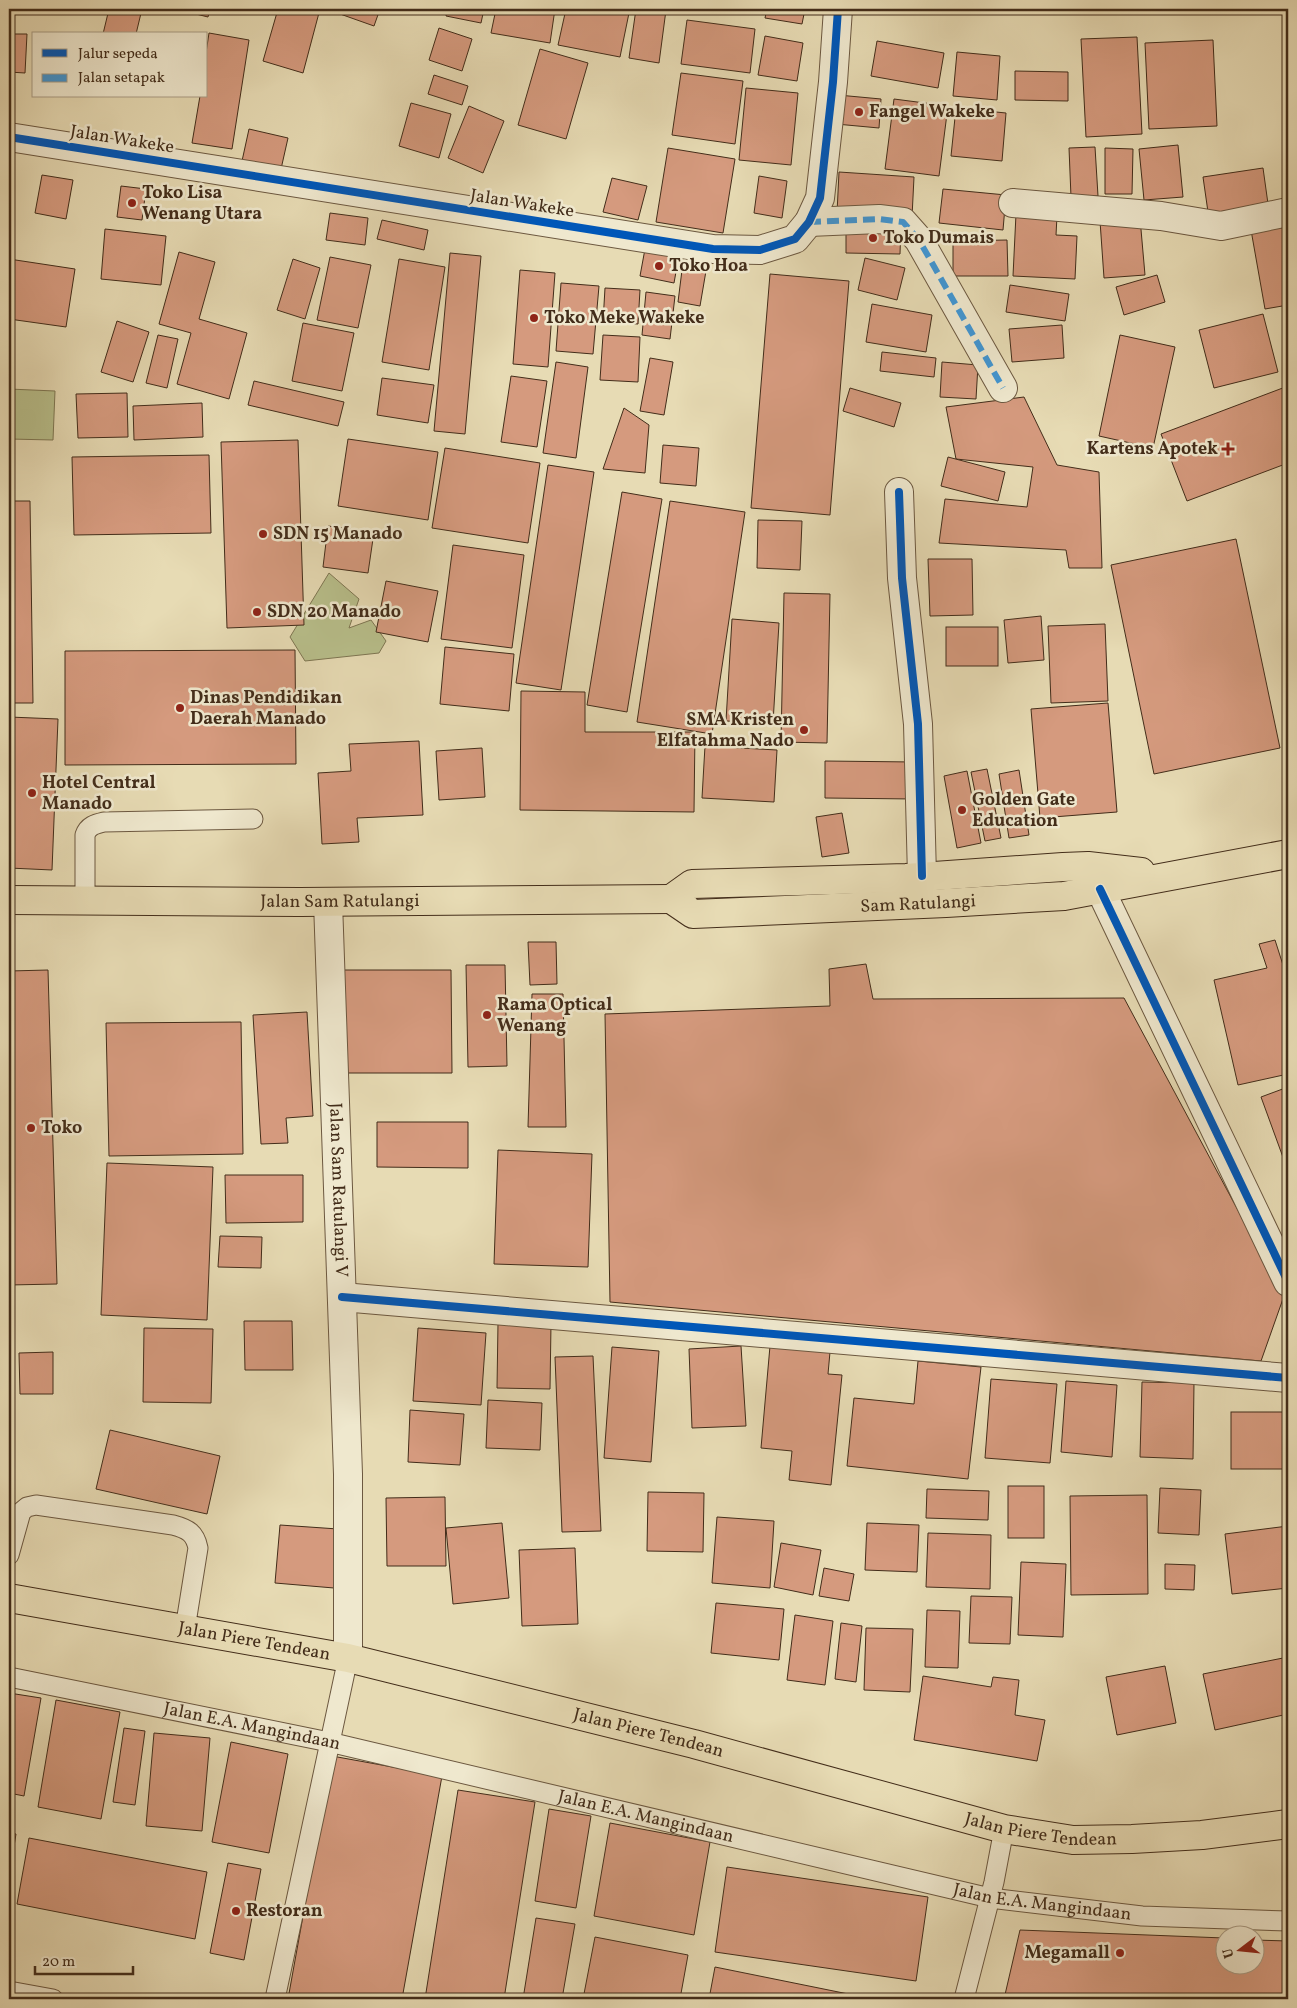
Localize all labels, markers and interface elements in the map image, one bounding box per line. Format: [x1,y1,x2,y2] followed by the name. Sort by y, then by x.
[32,32,208,98] legend
[78,44,158,65] text: Jalur sepeda
[78,68,165,89] text: Jalan setapak
[869,100,995,125] place label: Fangel Wakeke
[853,106,865,118] marker: Fangel Wakeke
[68,119,176,161] street label: Jalan Wakeke
[142,181,262,227] place label: Toko Lisa Wenang Utara
[468,183,576,225] street label: Jalan Wakeke
[126,197,138,209] marker: Toko Lisa Wenang Utara
[883,226,994,251] place label: Toko Dumais
[867,232,879,244] marker: Toko Dumais
[669,254,748,279] place label: Toko Hoa
[653,260,665,272] marker: Toko Hoa
[544,306,704,331] place label: Toko Meke Wakeke
[528,312,540,324] marker: Toko Meke Wakeke
[1086,437,1218,462] place label: Kartens Apotek
[1222,443,1234,455] marker: Kartens Apotek
[273,522,403,547] place label: SDN 15 Manado
[257,528,269,540] marker: SDN 15 Manado
[267,600,401,625] place label: SDN 20 Manado
[251,606,263,618] marker: SDN 20 Manado
[190,686,342,732] place label: Dinas Pendidikan Daerah Manado
[174,702,186,714] marker: Dinas Pendidikan Daerah Manado
[657,708,794,754] place label: SMA Kristen Elfatahma Nado
[798,724,810,736] marker: SMA Kristen Elfatahma Nado
[42,771,156,817] place label: Hotel Central Manado
[26,787,38,799] marker: Hotel Central Manado
[972,788,1075,834] place label: Golden Gate Education
[956,804,968,816] marker: Golden Gate Education
[260,889,420,915] street label: Jalan Sam Ratulangi
[860,889,977,919] street label: Sam Ratulangi
[497,993,612,1039] place label: Rama Optical Wenang
[481,1009,493,1021] marker: Rama Optical Wenang
[323,1102,354,1278] street label: Jalan Sam Ratulangi V
[41,1116,82,1141] place label: Toko
[25,1122,37,1134] marker: Toko
[176,1616,333,1667] street label: Jalan Piere Tendean
[161,1696,343,1757] street label: Jalan E.A. Mangindaan
[571,1702,727,1764] street label: Jalan Piere Tendean
[555,1784,736,1850] street label: Jalan E.A. Mangindaan
[962,1806,1117,1853] street label: Jalan Piere Tendean
[950,1877,1133,1927] street label: Jalan E.A. Mangindaan
[246,1899,323,1924] place label: Restoran
[230,1905,242,1917] marker: Restoran
[1214,1926,1264,1976] north arrow
[1025,1941,1110,1966] place label: Megamall
[35,1943,132,1975] scale bar
[1218,1946,1239,1960] text: U
[1114,1947,1126,1959] marker: Megamall
[42,1952,75,1973] text: 20 m

